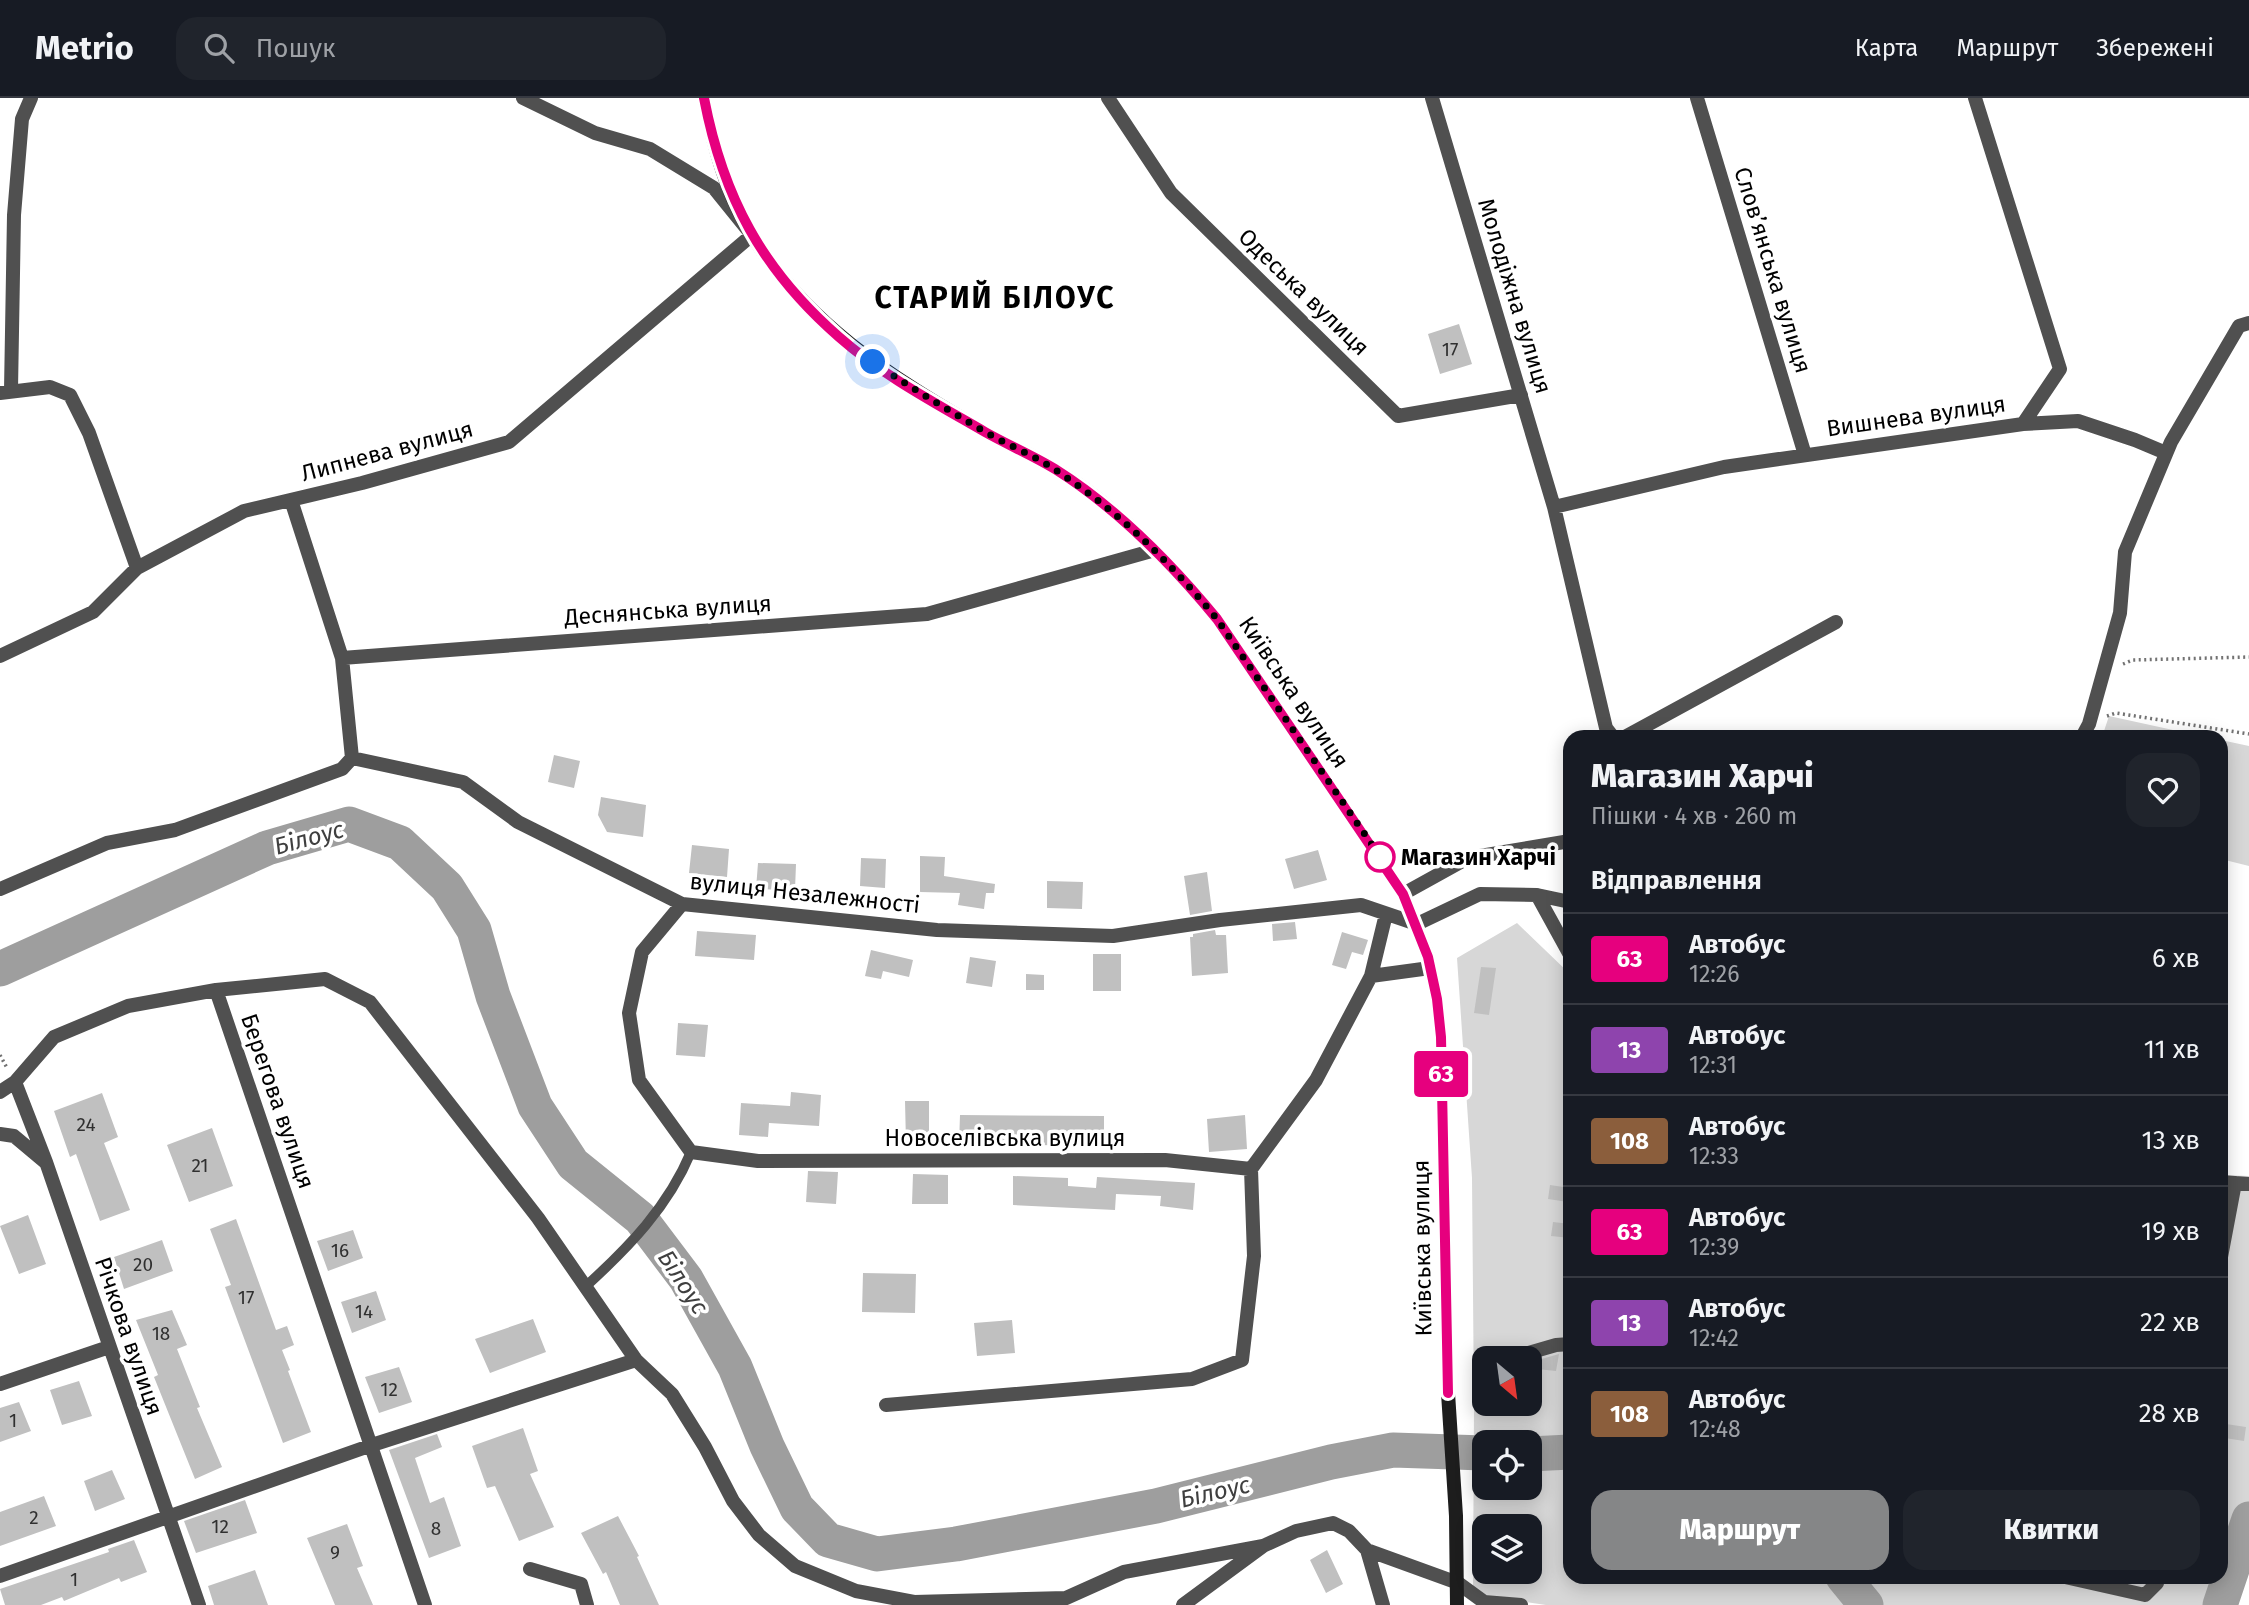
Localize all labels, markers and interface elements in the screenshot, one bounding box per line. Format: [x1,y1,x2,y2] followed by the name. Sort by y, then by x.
[176,17,666,80] search box
[35,28,134,68] text: Metrio
[200,29,238,67] icon: search
[256,33,335,64] text: Пошук
[1855,34,1918,62] text: Карта
[1956,34,2058,62] text: Маршрут
[2096,34,2214,62] text: Збережені
[1728,164,1818,376] street label: Словʼянська вулиця
[1472,195,1558,397] street label: Молодіжна вулиця
[1233,223,1375,361] street label: Одеська вулиця
[874,279,1116,316] district label: СТАРИЙ БІЛОУС
[1442,338,1458,361] house number: 17
[855,344,890,379] your location
[1825,390,2007,442] street label: Вишнева вулиця
[298,415,476,487] street label: Липнева вулиця
[563,589,772,631] street label: Деснянська вулиця
[1233,611,1355,773] street label: Київська вулиця
[2126,753,2200,827] button: heart
[1591,756,1814,796] text: Магазин Харчі
[1591,802,1797,830] text: Пішки · 4 хв · 260 m
[271,815,347,861] water label: Білоус
[1365,842,1395,872] marker: Магазин Харчі
[1401,843,1556,871] place label: Магазин Харчі
[1591,865,1762,896] text: Відправлення
[688,867,922,919] street label: вулиця Незалежності
[1689,929,1786,960] text: Автобус
[2152,943,2200,974] text: 6 хв
[1617,945,1642,973] text: 63
[1689,960,1740,988] text: 12:26
[235,1010,321,1192] street label: Берегова вулиця
[1689,1020,1786,1051] text: Автобус
[2144,1034,2200,1065] text: 11 хв
[1618,1036,1641,1064] text: 13
[1410,1051,1472,1097] line badge: 63
[1689,1051,1737,1079] text: 12:31
[1428,1060,1454,1088] text: 63
[1689,1111,1786,1142] text: Автобус
[76,1113,96,1136] house number: 24
[885,1124,1125,1152] street label: Новоселівська вулиця
[2142,1125,2200,1156] text: 13 хв
[1610,1127,1649,1155] text: 108
[1689,1142,1739,1170] text: 12:33
[191,1154,209,1177] house number: 21
[1406,1159,1438,1337] street label: Київська вулиця
[1689,1202,1786,1233] text: Автобус
[2141,1216,2200,1247] text: 19 хв
[1617,1218,1642,1246] text: 63
[1689,1233,1739,1261] text: 12:39
[331,1239,349,1262] house number: 16
[652,1245,714,1320] water label: Білоус
[89,1253,169,1419] street label: Річкова вулиця
[133,1253,153,1276] house number: 20
[238,1286,254,1309] house number: 17
[1689,1293,1786,1324] text: Автобус
[355,1300,373,1323] house number: 14
[2140,1307,2200,1338] text: 22 хв
[1618,1309,1641,1337] text: 13
[152,1322,170,1345] house number: 18
[1689,1324,1739,1352] text: 12:42
[1472,1346,1542,1416] north arrow
[1472,1346,1542,1584] map controls
[380,1378,398,1401] house number: 12
[1689,1384,1786,1415] text: Автобус
[2139,1398,2200,1429] text: 28 хв
[1610,1400,1649,1428] text: 108
[9,1409,17,1432] house number: 1
[1689,1415,1741,1443] text: 12:48
[1472,1430,1542,1500] button: locate
[1177,1470,1253,1514] water label: Білоус
[1591,1490,1889,1570] button: Маршрут
[1903,1490,2200,1570] button: Квитки
[29,1506,39,1529] house number: 2
[1472,1514,1542,1584] button: layers
[211,1515,229,1538] house number: 12
[431,1517,441,1540] house number: 8
[330,1541,340,1564] house number: 9
[70,1568,78,1591] house number: 1

